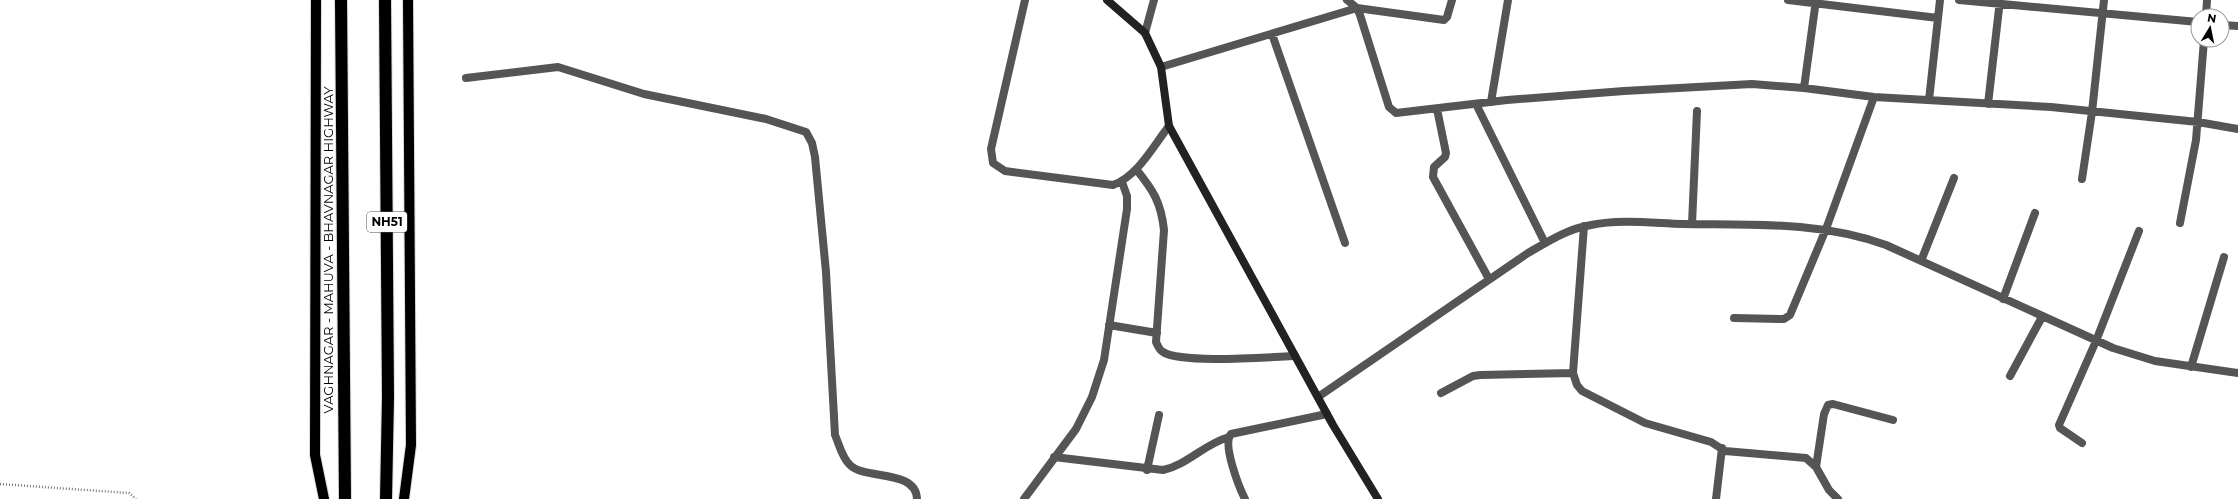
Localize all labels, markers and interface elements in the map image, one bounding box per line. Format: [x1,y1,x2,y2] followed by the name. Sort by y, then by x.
[2190,8,2230,48] north arrow
[2206,10,2217,26] text: N
[320,86,336,413] street label: VAGHNAGAR - MAHUVA - BHAVNAGAR HIGHWAY
[367,212,407,232] road number: NH51

